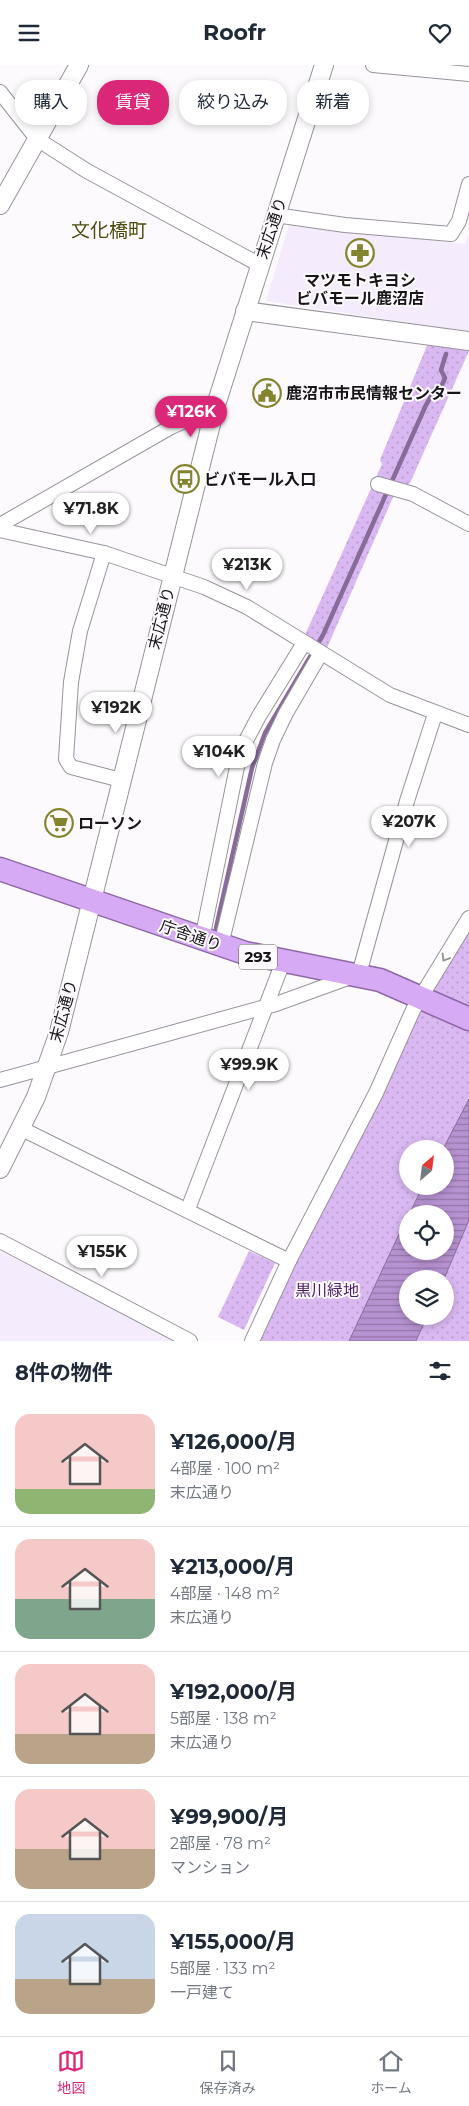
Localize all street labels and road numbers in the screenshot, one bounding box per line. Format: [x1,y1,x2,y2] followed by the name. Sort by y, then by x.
[253,195,290,262] street label: 末広通り
[145,585,178,651] street label: 末広通り
[157,916,224,955] street label: 庁舎通り
[239,945,277,969] road number: 293
[46,978,81,1045] street label: 末広通り

